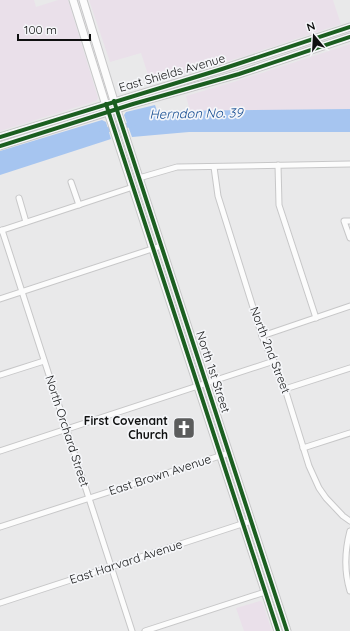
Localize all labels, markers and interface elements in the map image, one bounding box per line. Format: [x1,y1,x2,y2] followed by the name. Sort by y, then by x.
[18,16,90,42] scale bar
[294,16,334,56] north arrow
[305,19,317,34] text: N
[24,22,57,37] text: 100 m
[117,50,227,95] street label: East Shields Avenue
[149,104,245,122] water label: Herndon No. 39
[247,304,294,395] street label: North 2nd Street
[193,329,234,415] street label: North 1st Street
[42,373,93,488] street label: North Orchard Street
[84,413,168,442] place label: First Covenant Church
[171,415,197,441] church icon: First Covenant Church
[107,451,213,498] street label: East Brown Avenue
[68,536,184,587] street label: East Harvard Avenue

